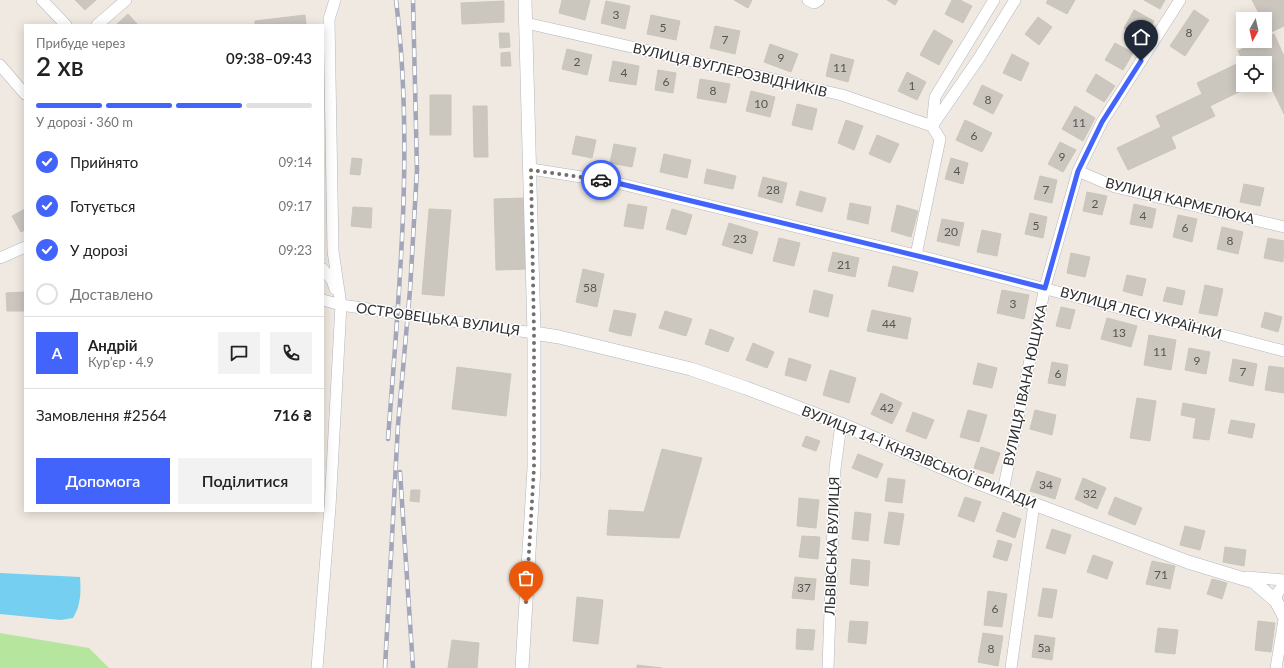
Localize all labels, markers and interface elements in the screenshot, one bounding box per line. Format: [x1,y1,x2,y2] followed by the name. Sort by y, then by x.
[613,7,620,22] house number: 3
[1236,12,1272,48] north arrow
[1236,12,1272,92] map controls
[660,20,667,35] house number: 5
[1124,20,1158,61] pin
[1186,25,1193,40] house number: 8
[1130,26,1152,48] icon: home
[722,32,729,47] house number: 7
[36,35,125,51] text: Прибуде через
[631,39,829,100] street label: ВУЛИЦЯ ВУГЛЕРОЗВІДНИКІВ
[226,49,312,67] text: 09:38–09:43
[36,50,84,82] text: 2 хв
[778,50,785,65] house number: 9
[574,54,581,69] house number: 2
[1236,56,1272,92] button: locate
[833,60,847,75] house number: 11
[621,65,628,80] house number: 4
[663,74,670,89] house number: 6
[909,78,916,93] house number: 1
[710,83,717,98] house number: 8
[985,92,992,107] house number: 8
[754,96,768,111] house number: 10
[36,114,133,130] text: У дорозі · 360 m
[1072,115,1086,130] house number: 11
[971,128,978,143] house number: 6
[1059,149,1066,164] house number: 9
[36,151,58,173] icon: check
[70,153,138,171] text: Прийнято
[279,154,312,170] text: 09:14
[581,160,621,200] courier
[954,163,961,178] house number: 4
[590,169,612,191] icon: car
[1104,174,1257,227] street label: ВУЛИЦЯ КАРМЕЛЮКА
[766,182,780,197] house number: 28
[1043,182,1050,197] house number: 7
[36,195,58,217] icon: check
[1092,196,1099,211] house number: 2
[70,197,135,215] text: Готується
[279,198,312,214] text: 09:17
[1140,208,1147,223] house number: 4
[1033,218,1040,233] house number: 5
[1182,220,1189,235] house number: 6
[944,224,958,239] house number: 20
[733,231,747,246] house number: 23
[1227,233,1234,248] house number: 8
[36,239,58,261] icon: check
[70,241,128,259] text: У дорозі
[279,242,312,258] text: 09:23
[837,257,851,272] house number: 21
[583,280,597,295] house number: 58
[1059,283,1224,342] street label: ВУЛИЦЯ ЛЕСІ УКРАЇНКИ
[70,285,153,303] text: Доставлено
[1010,296,1017,311] house number: 3
[355,299,521,338] street label: ОСТРОВЕЦЬКА ВУЛИЦЯ
[999,302,1050,467] street label: ВУЛИЦЯ ІВАНА ЮЩУКА
[882,316,896,331] house number: 44
[1112,325,1126,340] house number: 13
[218,332,260,374] button: chat
[270,332,312,374] button: phone
[88,336,137,354] text: Андрій
[52,344,62,362] text: А
[1153,344,1167,359] house number: 11
[1194,353,1201,368] house number: 9
[88,354,154,370] text: Кур’єр · 4.9
[1240,364,1247,379] house number: 7
[1055,366,1062,381] house number: 6
[880,400,894,415] house number: 42
[799,402,1039,512] street label: ВУЛИЦЯ 14-Ї КНЯЗІВСЬКОЇ БРИГАДИ
[36,406,167,424] text: Замовлення #2564
[273,406,312,424] text: 716 ₴
[36,458,170,504] button: Допомога
[178,458,312,504] button: Поділитися
[821,476,842,617] street label: ЛЬВІВСЬКА ВУЛИЦЯ
[1039,477,1053,492] house number: 34
[1083,486,1097,501] house number: 32
[509,561,543,602] pin
[515,567,537,589] icon: bag
[1154,567,1168,582] house number: 71
[797,580,811,595] house number: 37
[992,601,999,616] house number: 6
[1038,640,1050,655] house number: 5а
[988,641,995,656] house number: 8

